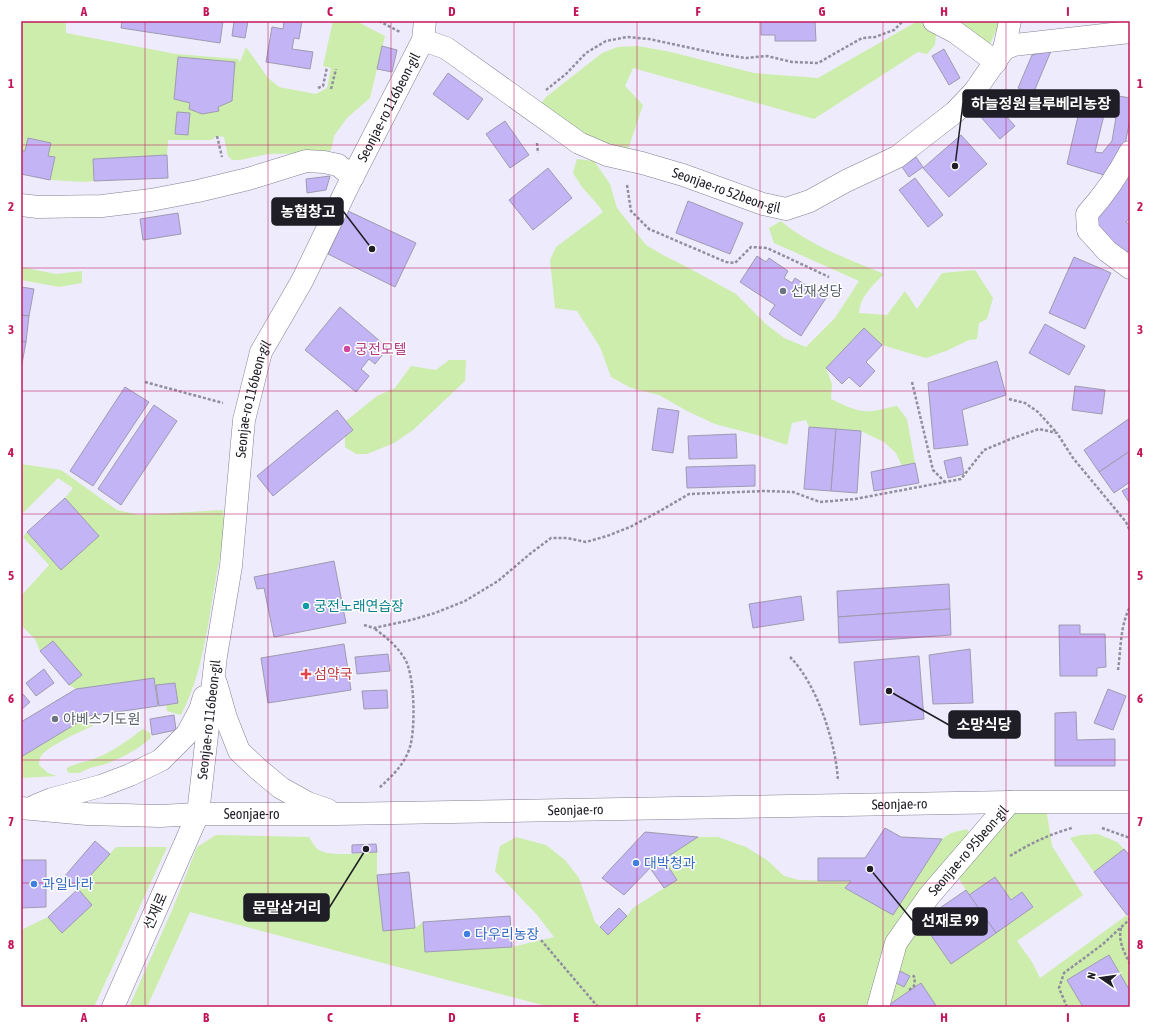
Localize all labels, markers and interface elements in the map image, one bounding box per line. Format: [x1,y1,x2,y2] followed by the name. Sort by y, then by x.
[80,4,88,19] text: A
[203,4,210,19] text: B
[327,4,333,19] text: C
[448,4,456,19] text: D
[573,4,579,19] text: E
[695,4,701,19] text: F
[819,4,826,19] text: G
[940,4,948,19] text: H
[1066,4,1070,19] text: I
[354,50,423,164] street label: Seonjae-ro 116beon-gil
[8,76,14,91] text: 1
[1137,76,1143,91] text: 1
[963,90,1119,117] callout: 하늘정원 블루베리농장
[971,95,1111,112] text: 하늘정원 블루베리농장
[670,164,783,216] street label: Seonjae-ro 52beon-gil
[272,198,343,225] callout: 농협창고
[8,199,14,214] text: 2
[1137,199,1143,214] text: 2
[280,203,336,220] text: 농협창고
[791,283,843,299] place label: 선재성당
[778,286,788,296] marker: 선재성당
[8,322,14,337] text: 3
[1137,322,1143,337] text: 3
[233,337,274,459] street label: Seonjae-ro 116beon-gil
[355,341,407,357] place label: 궁전모텔
[342,344,352,354] marker: 궁전모텔
[7,445,14,460] text: 4
[1136,445,1143,460] text: 4
[8,568,14,583] text: 5
[1137,568,1143,583] text: 5
[314,598,404,614] place label: 궁전노래연습장
[301,601,311,611] marker: 궁전노래연습장
[194,658,224,780] street label: Seonjae-ro 116beon-gil
[314,666,353,682] place label: 섬약국
[301,669,311,679] marker: 섬약국
[8,691,14,706] text: 6
[1137,691,1143,706] text: 6
[63,711,140,727] place label: 야베스기도원
[949,711,1020,738] callout: 소망식당
[50,714,60,724] marker: 야베스기도원
[956,716,1012,733] text: 소망식당
[871,795,928,812] street label: Seonjae-ro
[548,801,604,818] street label: Seonjae-ro
[925,802,1012,899] street label: Seonjae-ro 95beon-gil
[224,806,280,822] street label: Seonjae-ro
[8,814,14,829] text: 7
[1137,814,1143,829] text: 7
[644,855,696,871] place label: 대박청과
[631,858,641,868] marker: 대박청과
[42,876,94,892] place label: 과일나라
[29,879,39,889] marker: 과일나라
[140,890,170,932] street label: 선재로
[244,894,329,921] callout: 문말삼거리
[252,899,322,916] text: 문말삼거리
[913,908,987,935] callout: 선재로 99
[921,912,979,929] text: 선재로 99
[475,926,540,942] place label: 다우리농장
[462,929,472,939] marker: 다우리농장
[8,937,14,952] text: 8
[1137,937,1143,952] text: 8
[1081,958,1121,998] north arrow
[1085,971,1098,980] text: N
[80,1010,88,1025] text: A
[203,1010,210,1025] text: B
[327,1010,333,1025] text: C
[448,1010,456,1025] text: D
[573,1010,579,1025] text: E
[695,1010,701,1025] text: F
[819,1010,826,1025] text: G
[940,1010,948,1025] text: H
[1066,1010,1070,1025] text: I

